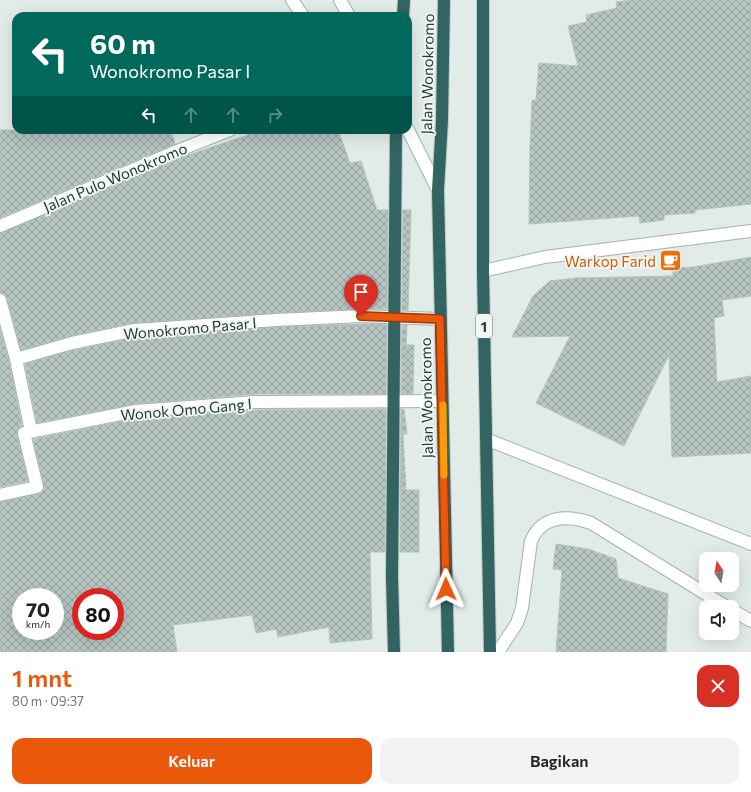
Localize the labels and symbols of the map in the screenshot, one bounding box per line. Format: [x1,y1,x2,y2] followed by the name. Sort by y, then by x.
[417,13,437,135] street label: Jalan Wonokromo
[40,139,190,215] street label: Jalan Pulo Wonokromo
[658,248,684,274] cafe icon: Warkop Farid
[565,252,656,270] place label: Warkop Farid
[344,275,378,316] pin
[123,313,257,343] street label: Wonokromo Pasar I
[476,314,492,338] road number: 1
[416,337,436,459] street label: Jalan Wonokromo
[120,394,252,424] street label: Wonok Omo Gang I
[699,552,739,592] north arrow
[425,568,467,610] position arrow
[72,588,124,640] speed limit sign: 80

